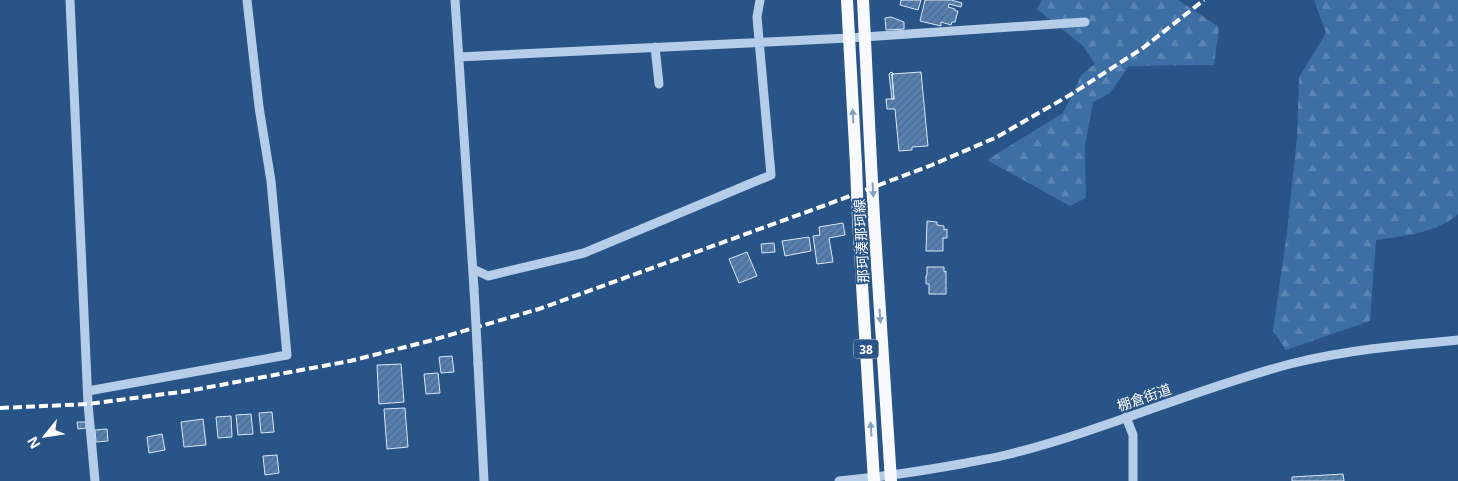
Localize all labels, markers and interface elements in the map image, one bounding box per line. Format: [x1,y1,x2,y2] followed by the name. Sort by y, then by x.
[849,108,857,124] one-way arrow
[869,183,877,199] one-way arrow
[849,199,873,283] street label: 那珂湊那珂線
[877,308,885,324] one-way arrow
[854,339,878,358] road number: 38
[1114,379,1174,415] street label: 棚倉街道
[20,411,70,461] north arrow
[867,421,875,437] one-way arrow
[22,433,44,452] text: N

